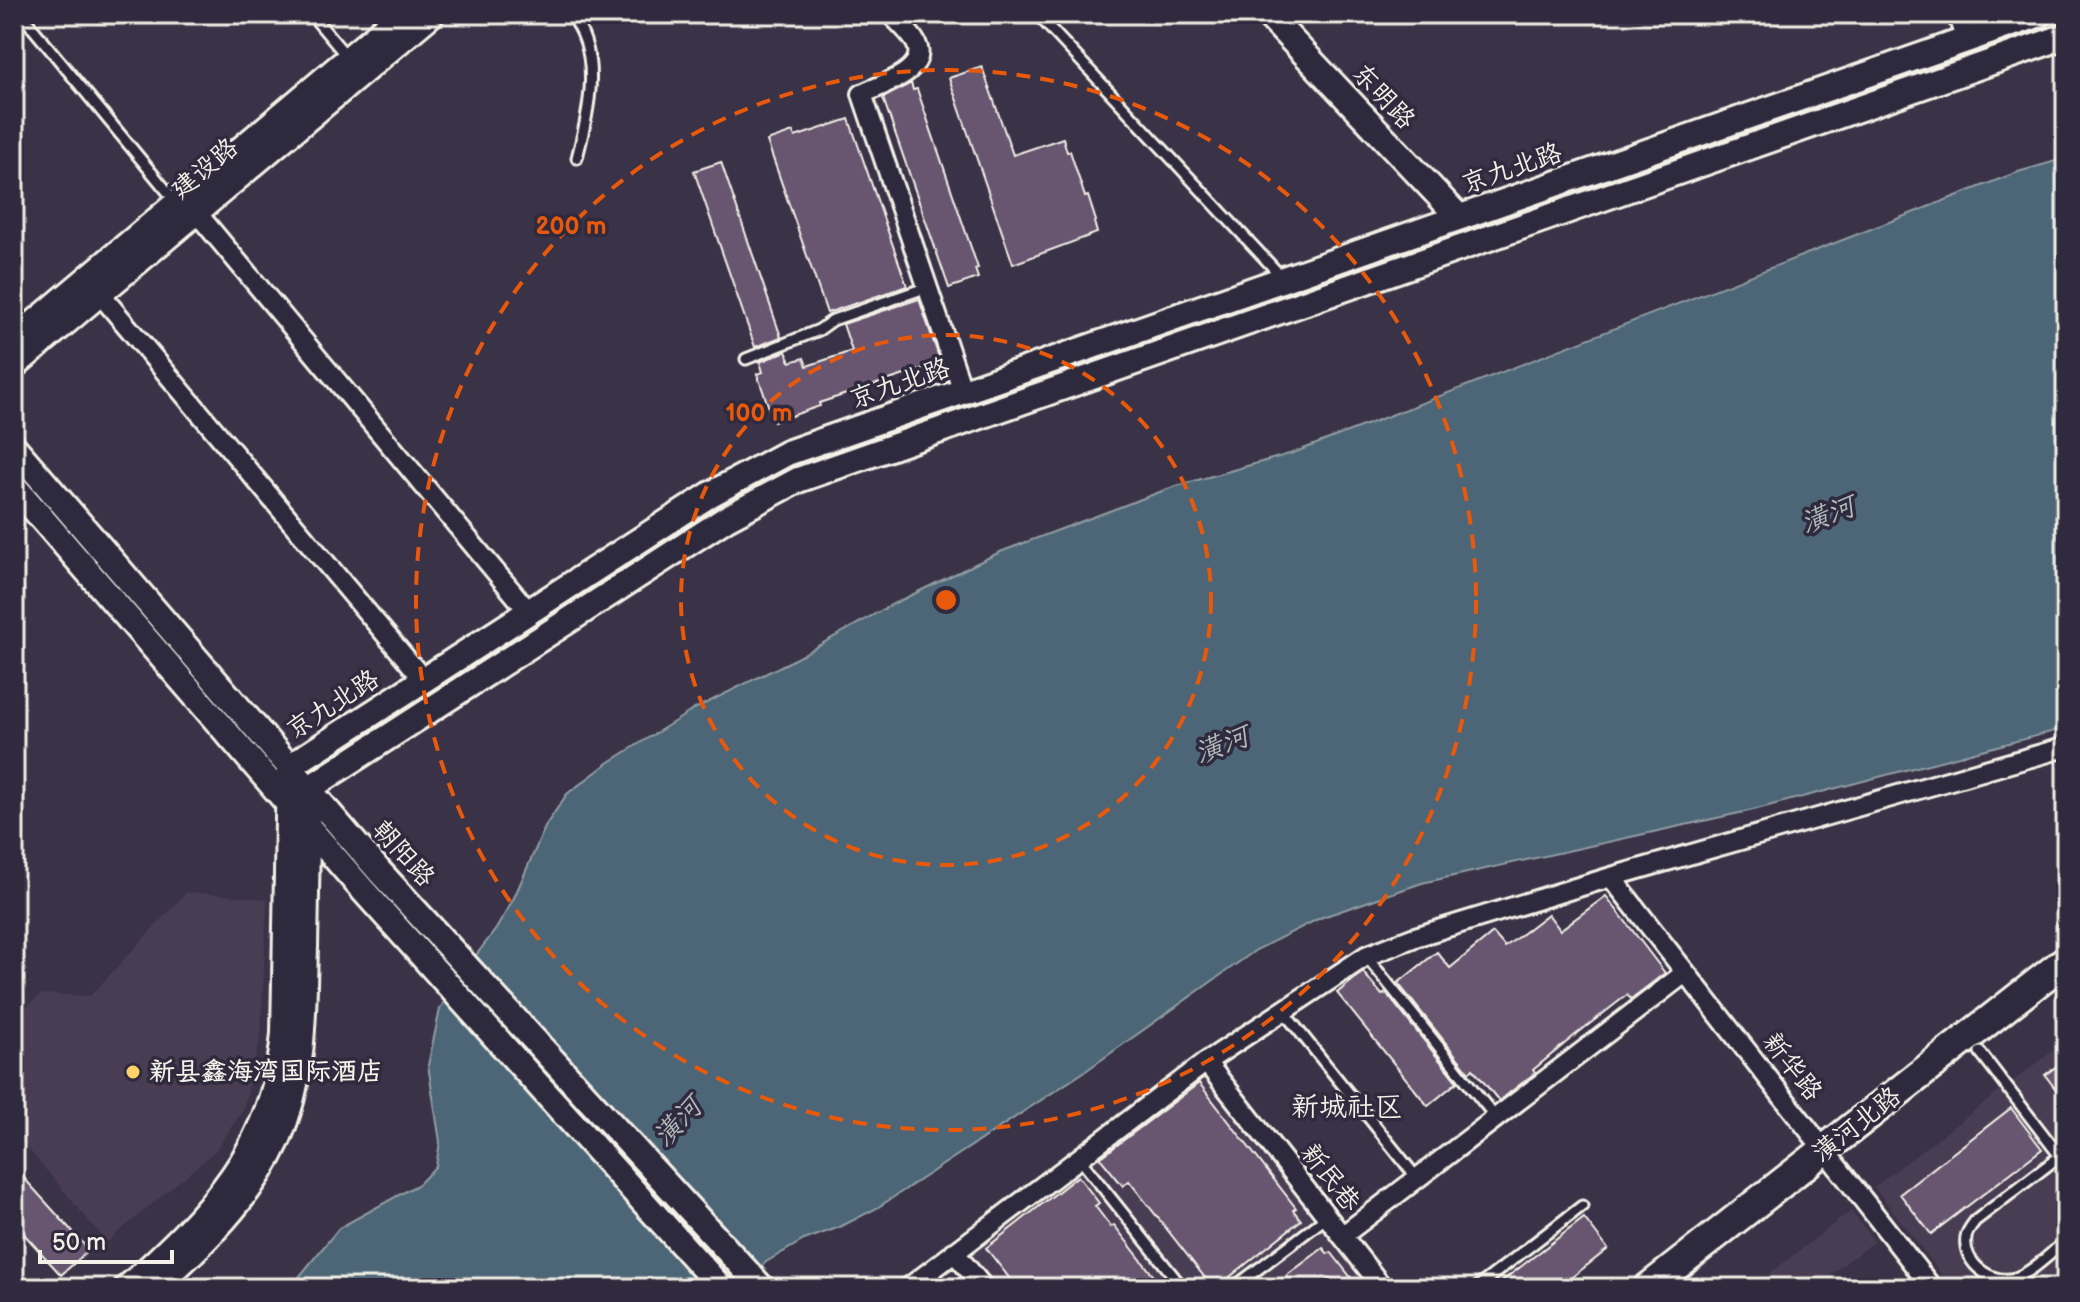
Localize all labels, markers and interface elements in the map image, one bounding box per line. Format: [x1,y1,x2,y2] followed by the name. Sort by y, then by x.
[1345,58,1421,136] street label: 东明路
[165,132,245,206] street label: 建设路
[1458,137,1566,201] street label: 京九北路
[536,212,606,241] text: 200 m
[846,352,954,416] street label: 京九北路
[726,399,792,428] text: 100 m
[1796,488,1864,540] water label: 潢河
[932,586,960,614] centre of rings
[281,664,385,746] street label: 京九北路
[1190,718,1258,770] water label: 潢河
[365,815,441,893] street label: 朝阳路
[1756,1027,1828,1107] street label: 新华路
[149,1057,383,1088] place label: 新县鑫海湾国际酒店
[124,1063,142,1081] marker: 新县鑫海湾国际酒店
[1806,1081,1908,1169] street label: 潢河北路
[647,1088,712,1154] water label: 潢河
[1291,1091,1403,1124] district label: 新城社区
[1294,1138,1366,1218] street label: 新民巷
[40,1214,172,1264] scale bar
[52,1228,106,1257] text: 50 m

